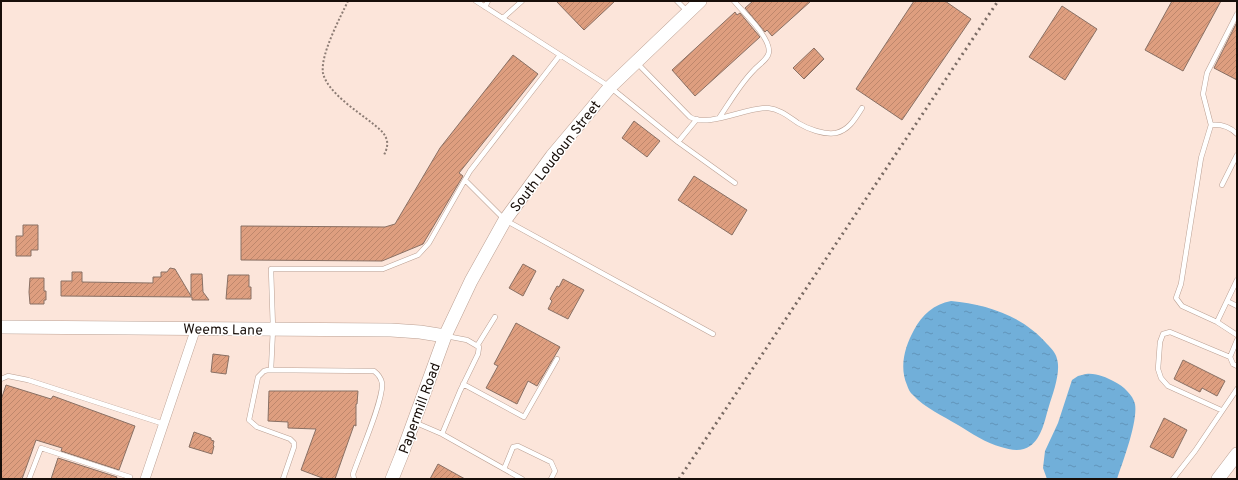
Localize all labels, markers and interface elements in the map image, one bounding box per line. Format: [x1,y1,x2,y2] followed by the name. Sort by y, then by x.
[507,98,605,216] street label: South Loudoun Street
[183,321,263,340] street label: Weems Lane
[396,361,445,456] street label: Papermill Road

